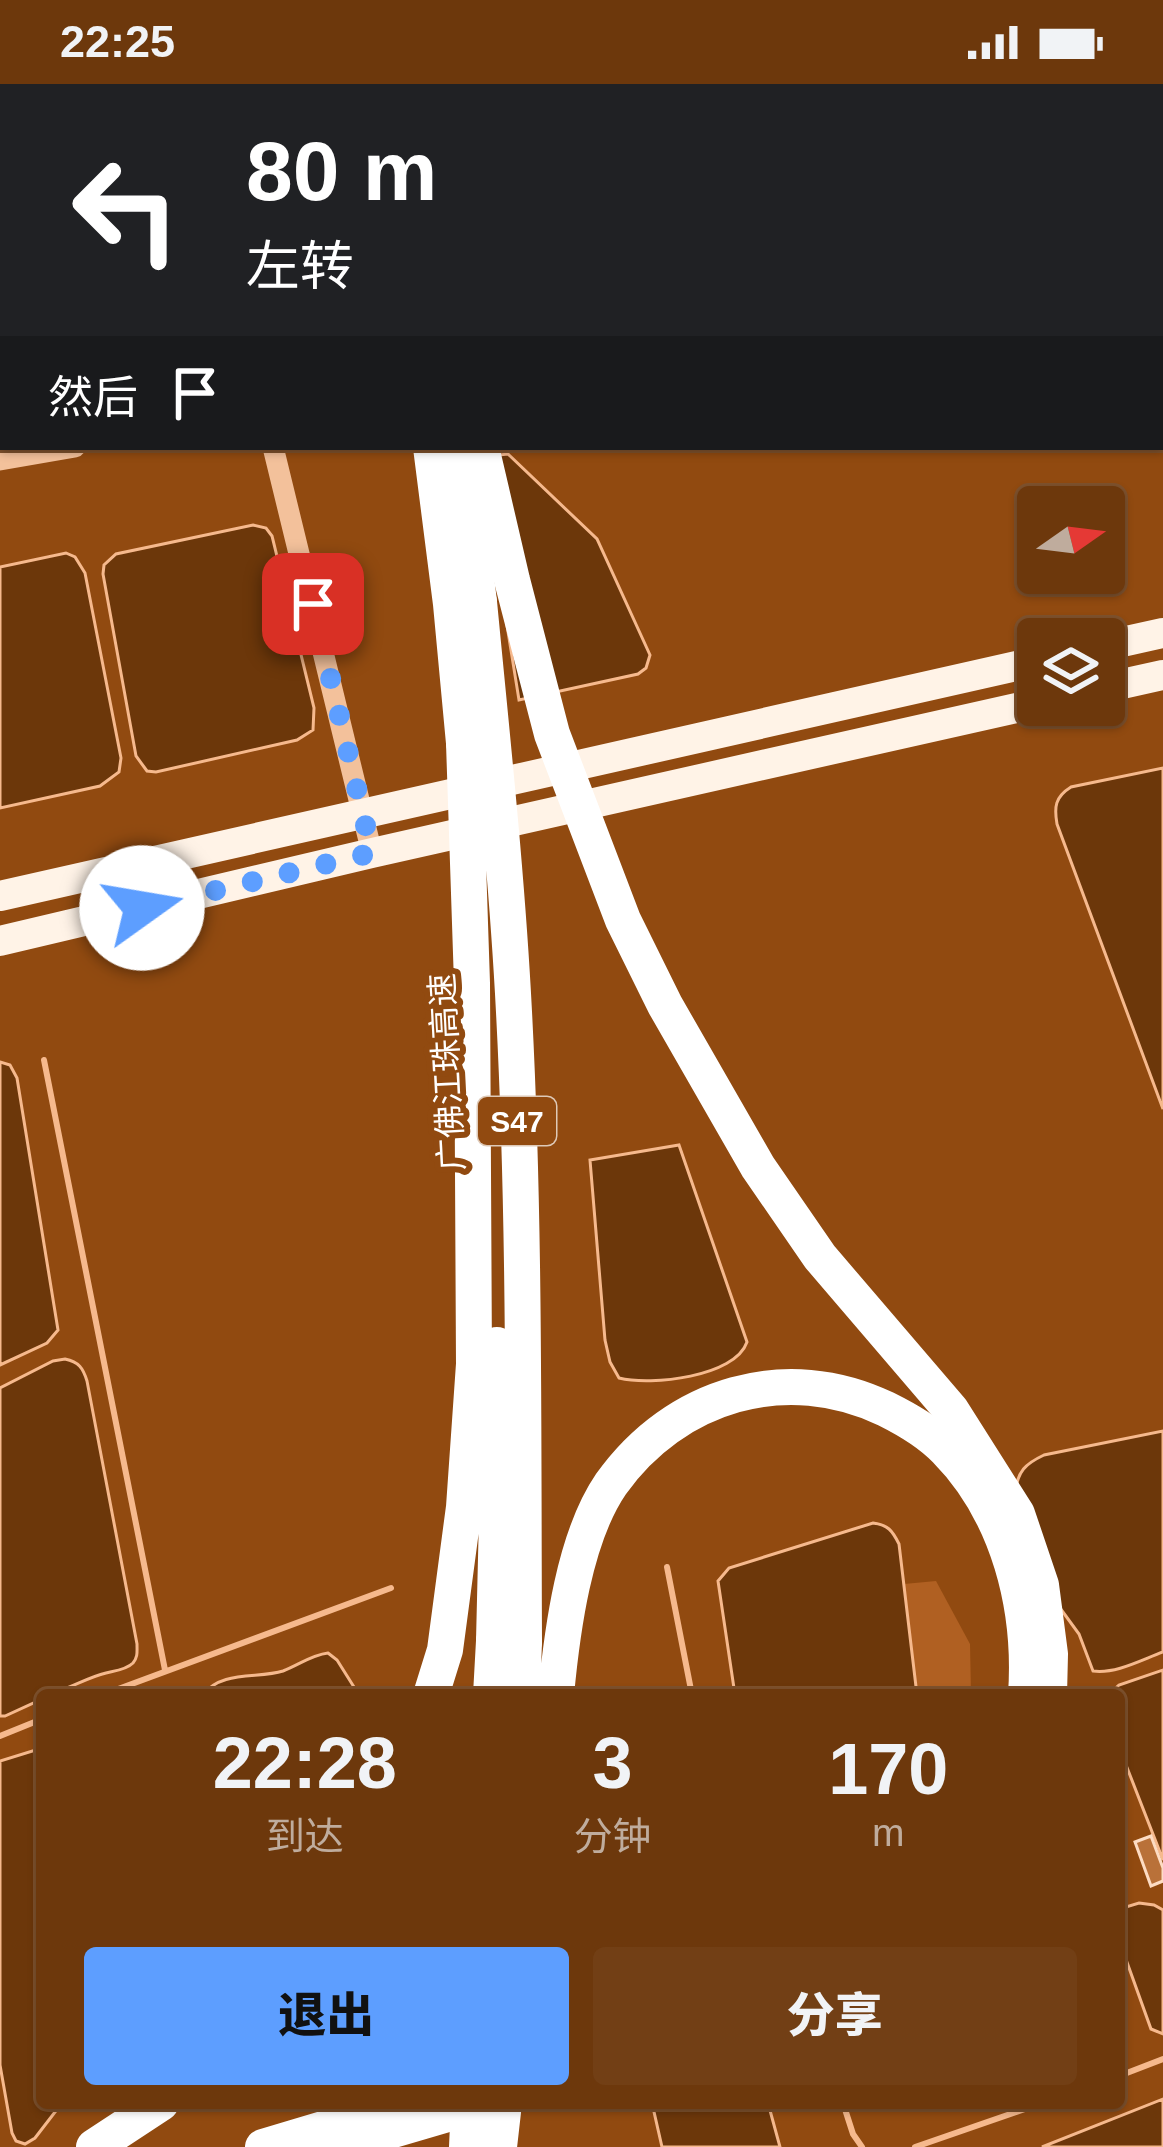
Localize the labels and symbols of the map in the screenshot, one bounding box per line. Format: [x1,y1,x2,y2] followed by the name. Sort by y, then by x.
[1017,486,1125,594] north arrow
[262,553,364,655] pin
[79,845,205,971] position arrow
[423,972,471,1172] street label: 广佛江珠高速
[478,1097,556,1145] road number: S47

